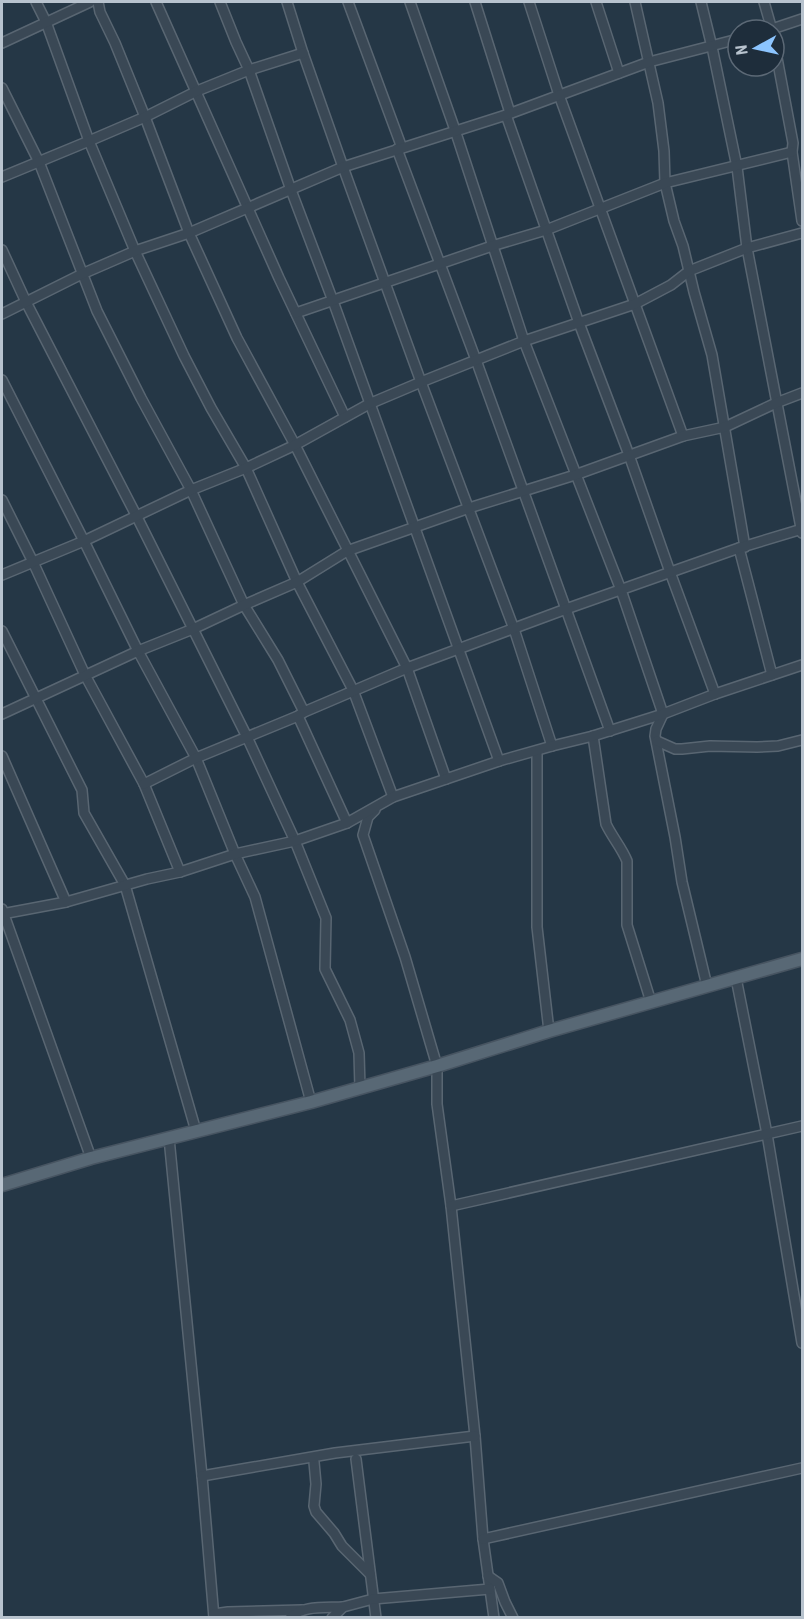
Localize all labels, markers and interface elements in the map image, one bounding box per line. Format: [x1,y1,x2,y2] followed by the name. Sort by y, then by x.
[726,18,786,78] north arrow
[732,44,752,56] text: N

